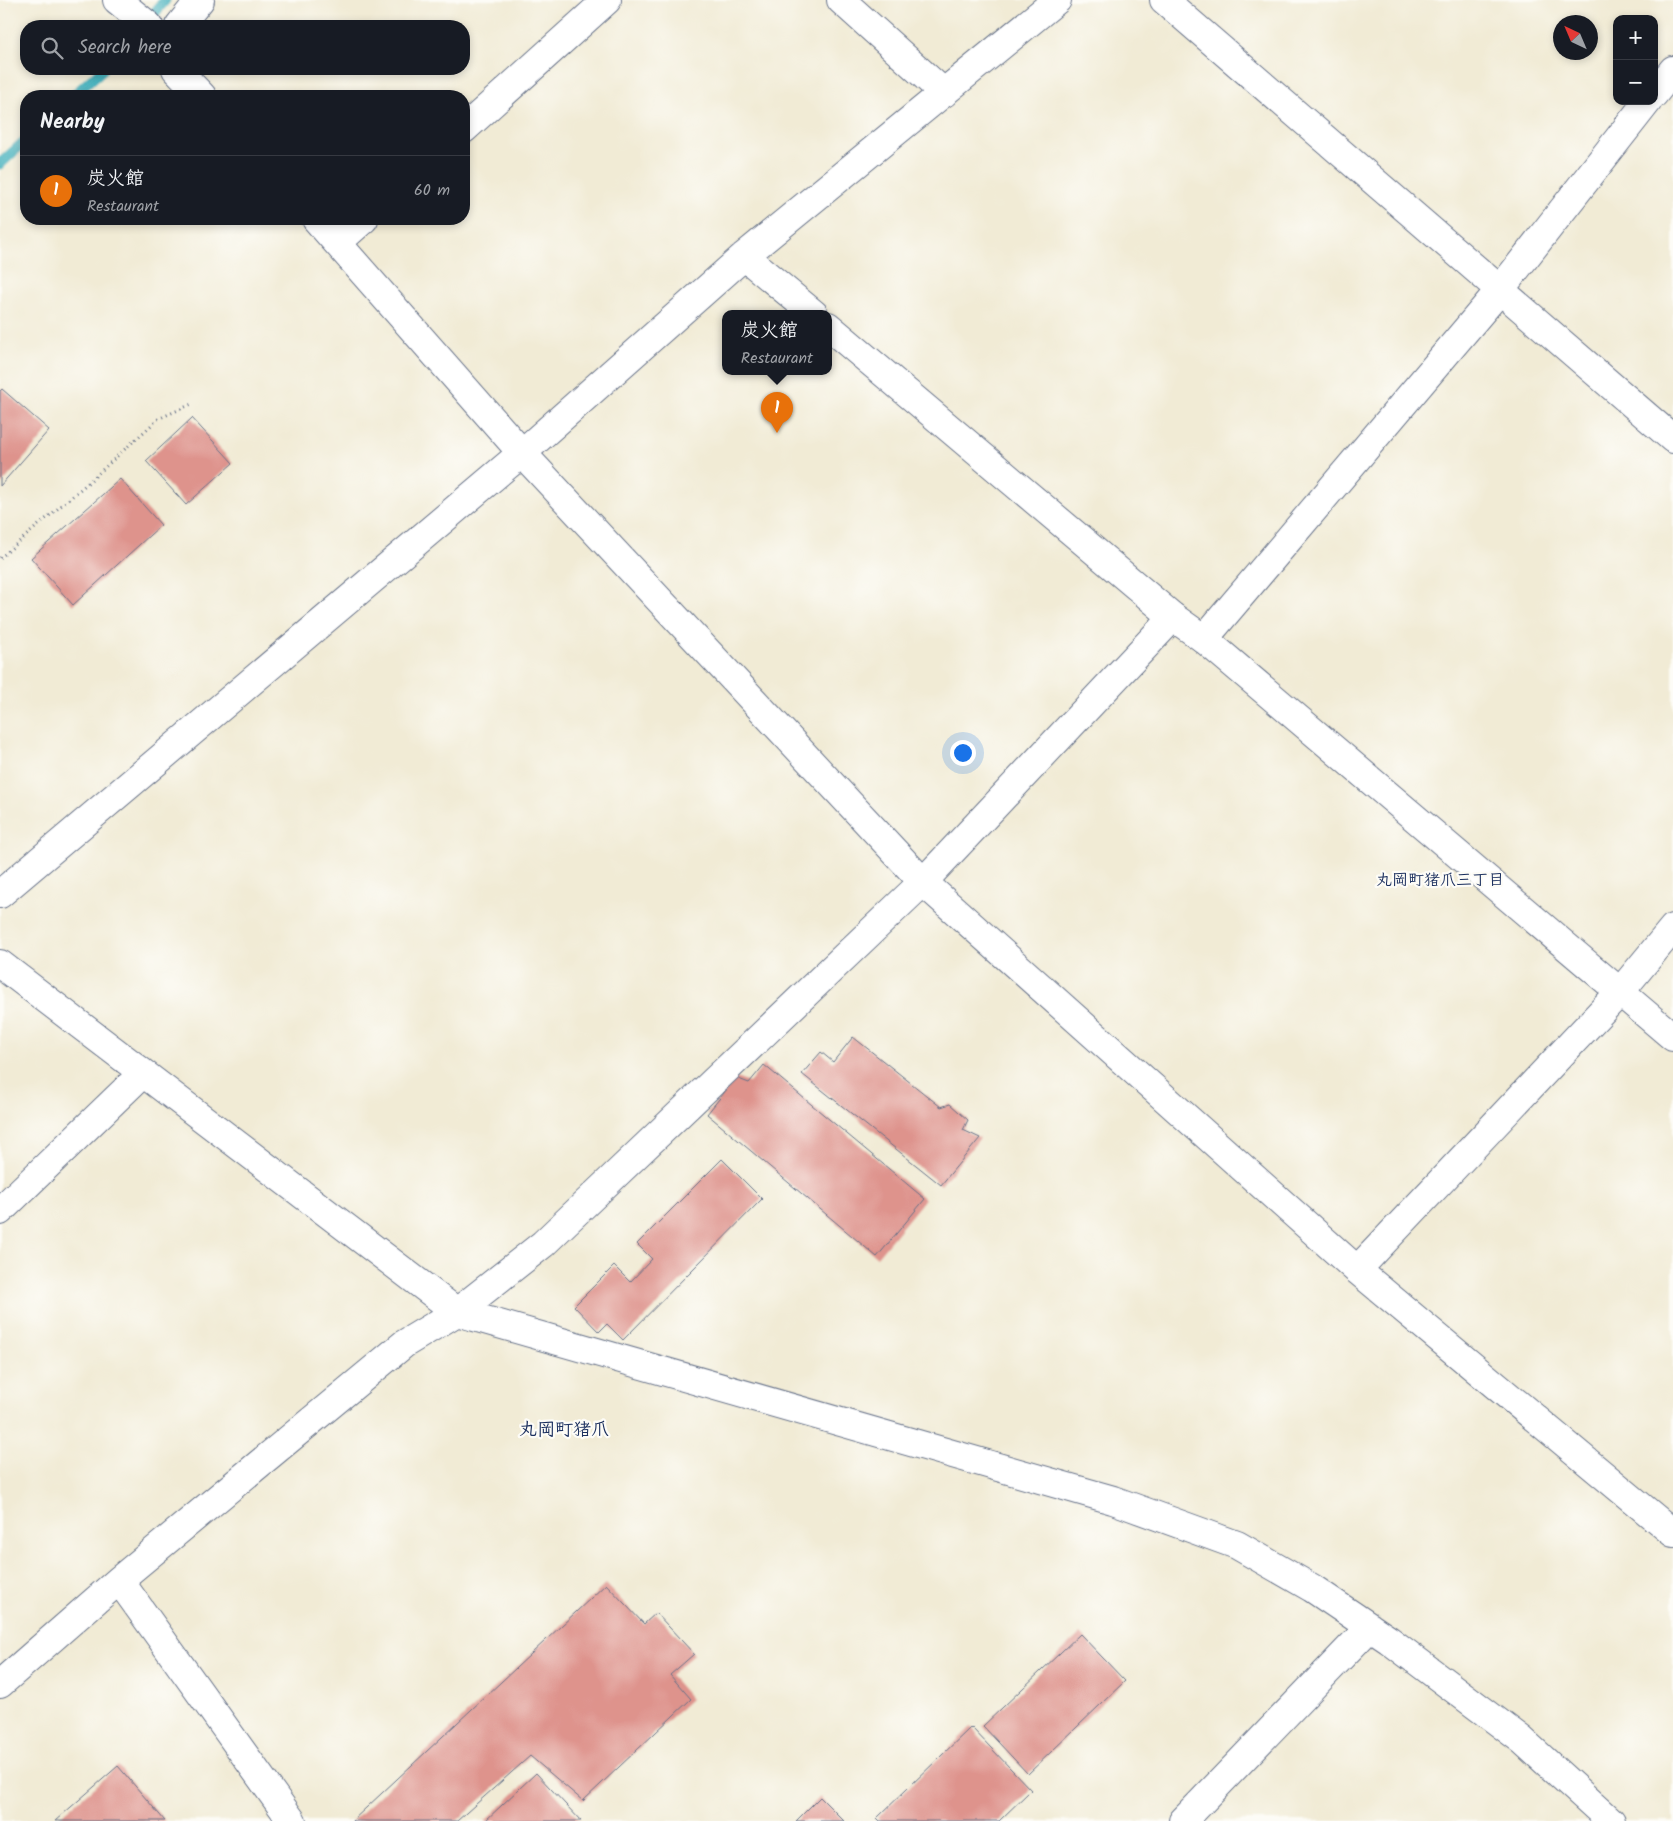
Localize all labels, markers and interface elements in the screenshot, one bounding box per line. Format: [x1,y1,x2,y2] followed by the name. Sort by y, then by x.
[1553,15,1598,60] north arrow
[1613,15,1658,105] map controls
[1613,15,1658,60] button: +
[20,20,470,75] search box
[78,33,172,63] text: Search here
[38,34,66,62] icon: search
[1613,60,1658,105] button: −
[40,106,105,139] text: Nearby
[87,164,144,194] text: 炭火館
[54,178,58,203] text: 1
[414,178,450,203] text: 60 m
[87,194,159,219] text: Restaurant
[722,310,832,375] popup
[741,316,798,346] text: 炭火館
[741,346,813,371] text: Restaurant
[761,392,793,433] pin: 1
[950,740,976,766] your location
[1376,868,1504,893] district label: 丸岡町猪爪三丁目
[519,1416,609,1445] district label: 丸岡町猪爪

